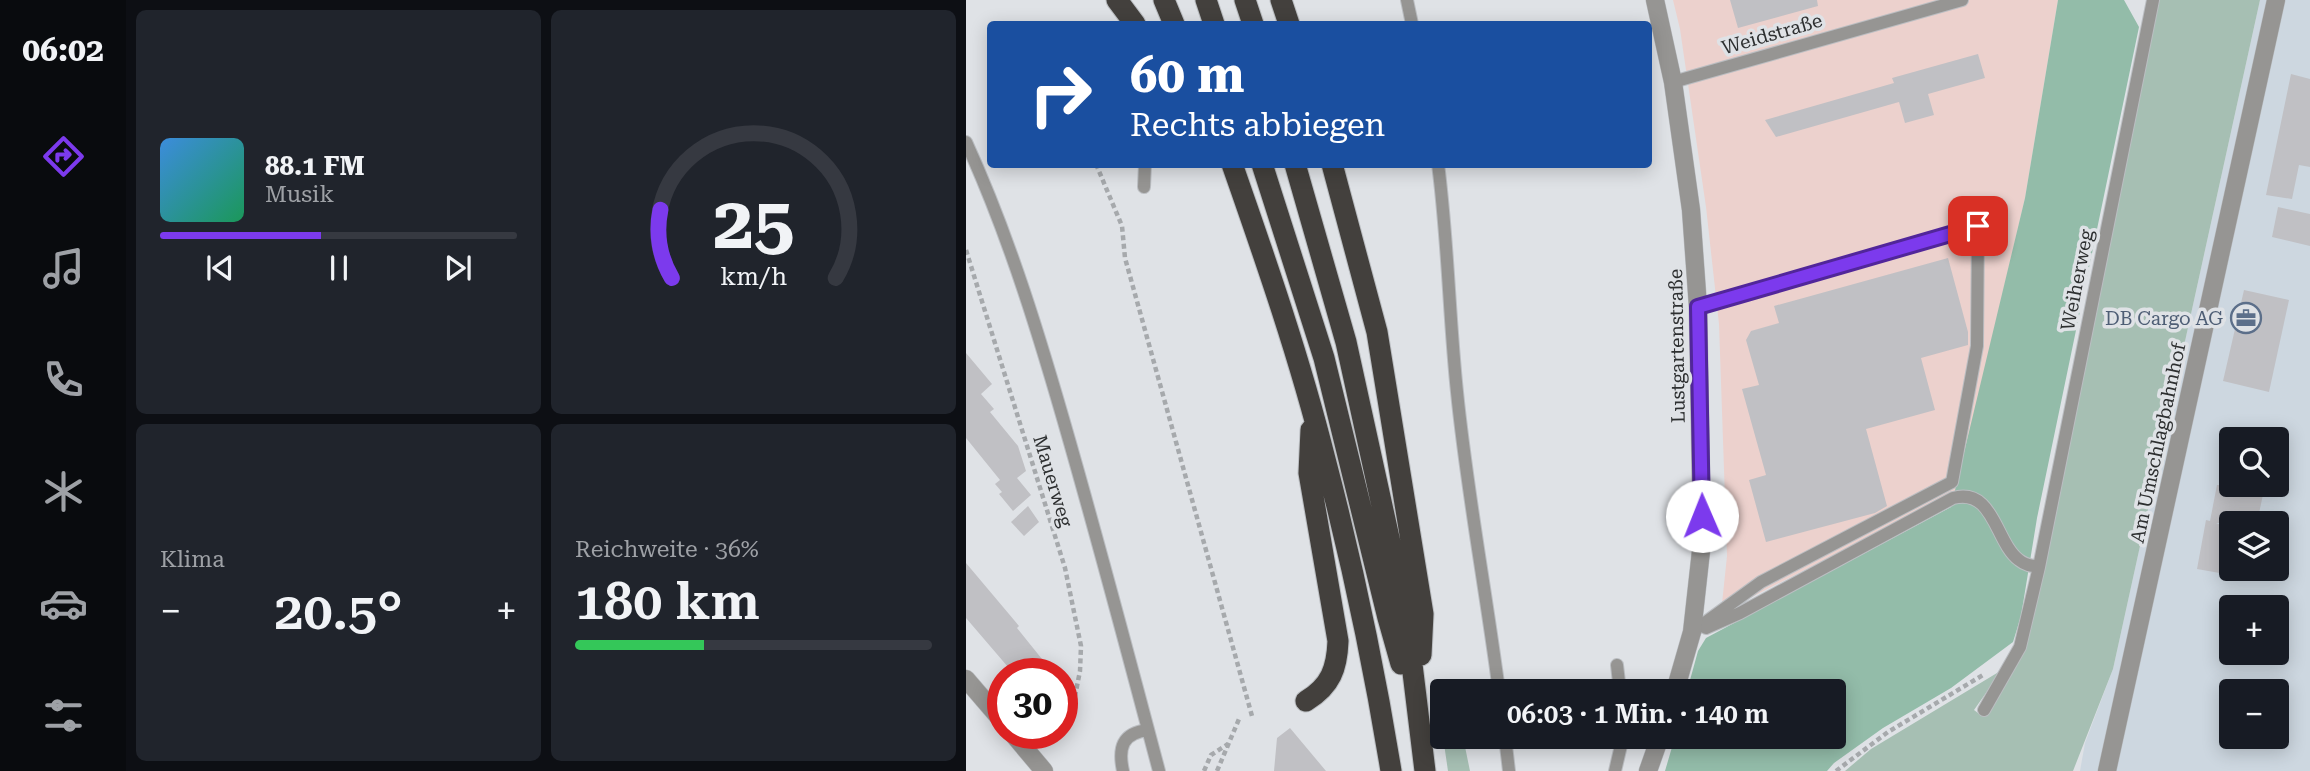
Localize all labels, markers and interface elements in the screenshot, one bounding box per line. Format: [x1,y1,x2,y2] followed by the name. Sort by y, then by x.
[1719,9,1825,59] street label: Weidstraße
[22,31,104,69] text: 06:02
[1130,47,1245,104] text: 60 m
[1015,49,1106,140] icon: right
[1130,106,1385,144] text: Rechts abbiegen
[39,132,88,181] icon: directions
[265,151,365,181] text: 88.1 FM
[265,181,334,208] text: Musik
[713,182,794,267] text: 25
[1948,196,2008,256] pin
[1959,207,1997,245] icon: arrive
[2056,227,2098,332] street label: Weiherweg
[39,244,88,293] icon: music
[201,249,239,287] icon: previous
[320,249,358,287] icon: pause
[439,249,477,287] icon: next
[720,262,787,291] text: km/h
[1664,269,1690,423] street label: Lustgartenstraße
[2229,301,2263,335] office icon: DB Cargo AG
[2105,307,2223,330] place label: DB Cargo AG
[2126,340,2191,545] street label: Am Umschlagbahnhof
[39,355,88,404] icon: phone
[2219,427,2289,749] map controls
[2219,427,2289,497] button: search
[1028,432,1078,530] street label: Mauerweg
[39,467,88,516] icon: climate
[1665,479,1739,553] position arrow
[2219,511,2289,581] button: layers
[575,536,759,563] text: Reichweite · 36%
[160,546,225,573] text: Klima
[575,571,760,632] text: 180 km
[39,579,88,628] icon: car
[274,581,403,642] text: 20.5°
[160,589,181,633] text: −
[496,589,517,633] text: +
[2219,595,2289,665] button: +
[987,658,1078,749] speed limit sign: 30
[2219,679,2289,749] button: −
[39,691,88,740] icon: filters
[1507,699,1769,729] text: 06:03 · 1 Min. · 140 m

